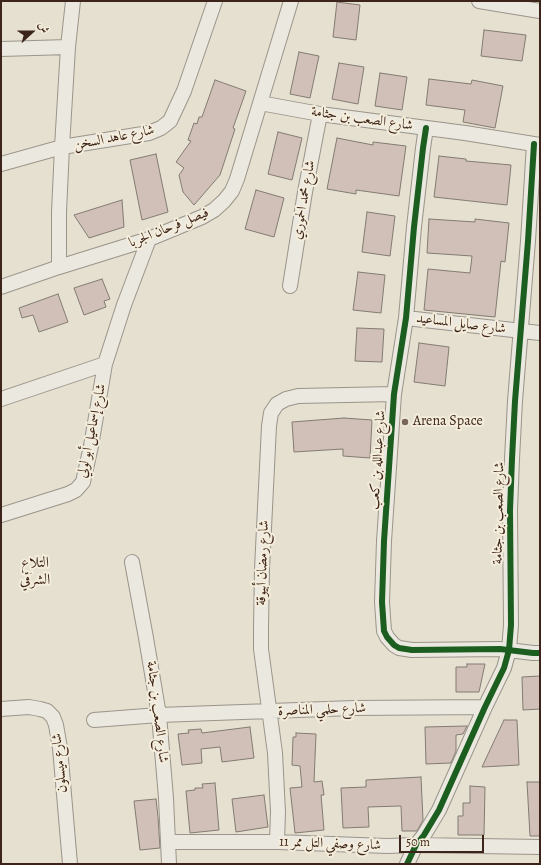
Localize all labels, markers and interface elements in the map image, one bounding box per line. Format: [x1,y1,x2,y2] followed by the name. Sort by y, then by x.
[12,12,52,52] north arrow
[35,20,53,35] text: ش
[310,104,414,134] street label: شارع الصعب بن جثامة
[72,122,156,154] street label: شارع عاهد السخن
[289,159,319,241] street label: شارع محمد الحموري
[127,204,211,252] street label: فيصل فرحان الجربا
[415,310,507,338] street label: شارع صايل المساعيد
[74,382,110,480] street label: شارع إسماعيل أبو لولي
[366,410,390,510] street label: شارع عبدالله بن كعب
[413,414,483,430] place label: Arena Space
[400,417,410,427] marker: Arena Space
[490,462,508,564] street label: شارع الصعب بن جثامة
[253,520,273,606] street label: شارع رمضان أبيوقة
[20,554,50,589] district label: التلاع الشرقي
[142,660,172,764] street label: شارع الصعب بن جثامة
[278,700,366,720] street label: شارع حلمي المناصرة
[49,732,71,794] street label: شارع ميسلون
[401,827,486,853] scale bar
[279,834,381,854] street label: شارع وصفي التل ممر 11
[406,834,430,850] text: 50 m

